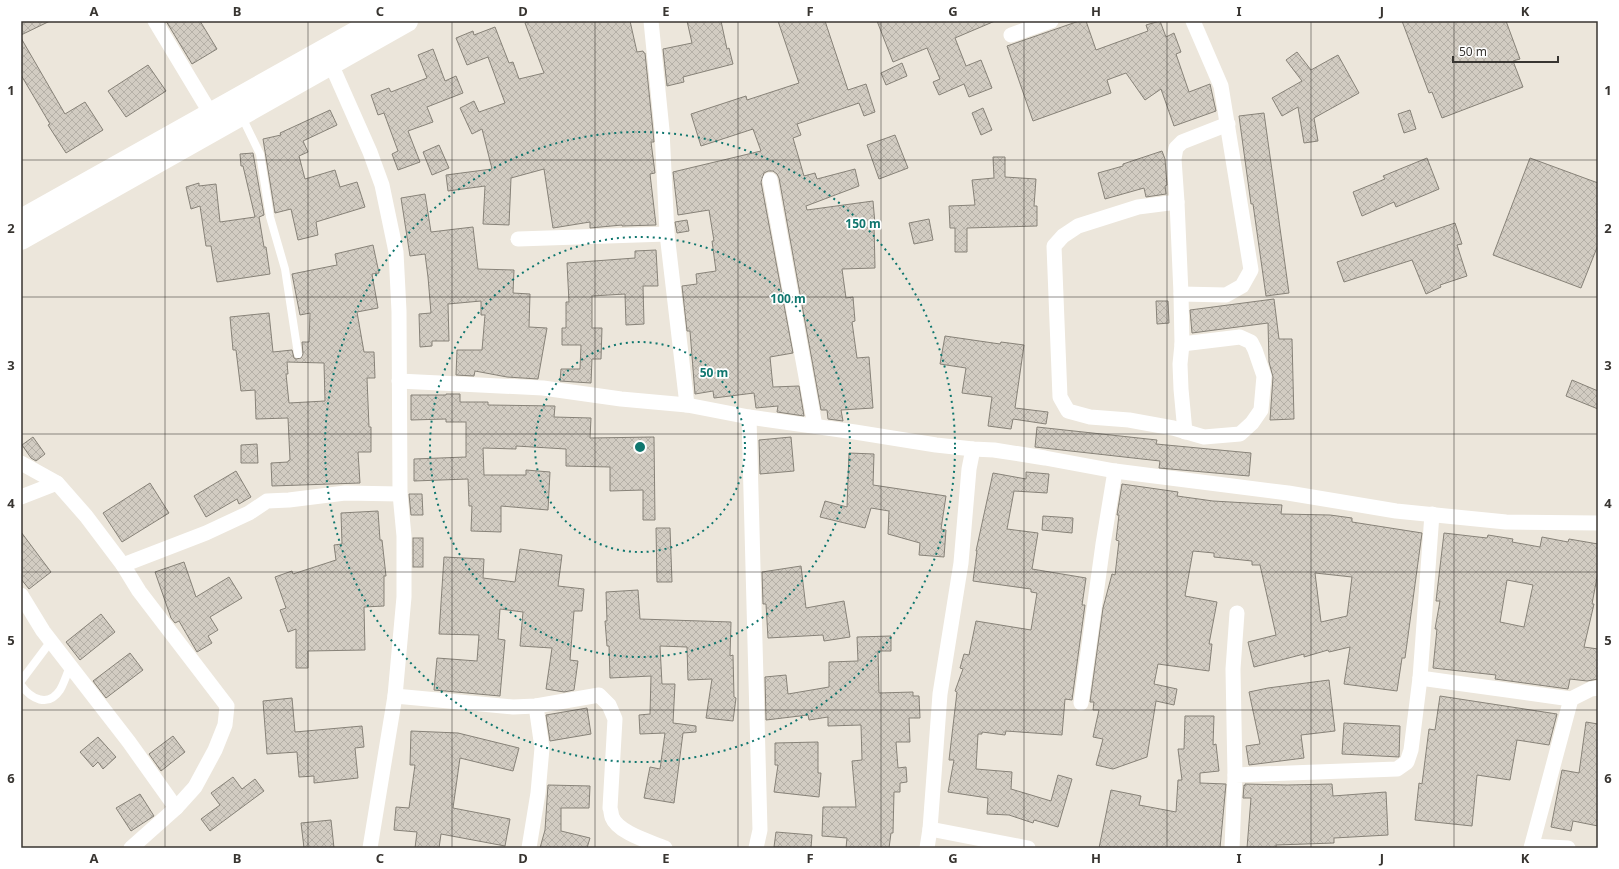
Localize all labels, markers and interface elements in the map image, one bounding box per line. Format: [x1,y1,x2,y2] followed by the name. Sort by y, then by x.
[90,2,99,20] text: A
[233,2,241,20] text: B
[376,2,384,20] text: C
[518,2,528,20] text: D
[662,2,670,20] text: E
[806,2,814,20] text: F
[948,2,958,20] text: G
[1091,2,1101,20] text: H
[1236,2,1242,20] text: I
[1379,2,1384,20] text: J
[1521,2,1530,20] text: K
[1453,38,1558,64] scale bar
[1459,43,1487,60] text: 50 m
[7,81,15,99] text: 1
[1604,81,1612,99] text: 1
[845,215,881,232] text: 150 m
[7,219,15,237] text: 2
[1604,219,1612,237] text: 2
[770,290,806,307] text: 100 m
[7,356,15,374] text: 3
[1604,356,1612,374] text: 3
[700,364,728,381] text: 50 m
[633,440,647,454] centre of rings
[7,494,15,512] text: 4
[1604,494,1612,512] text: 4
[7,631,15,649] text: 5
[1604,631,1612,649] text: 5
[7,769,15,787] text: 6
[1604,769,1612,787] text: 6
[90,849,99,867] text: A
[233,849,241,867] text: B
[376,849,384,867] text: C
[518,849,528,867] text: D
[662,849,670,867] text: E
[806,849,814,867] text: F
[948,849,958,867] text: G
[1091,849,1101,867] text: H
[1236,849,1242,867] text: I
[1379,849,1384,867] text: J
[1521,849,1530,867] text: K

